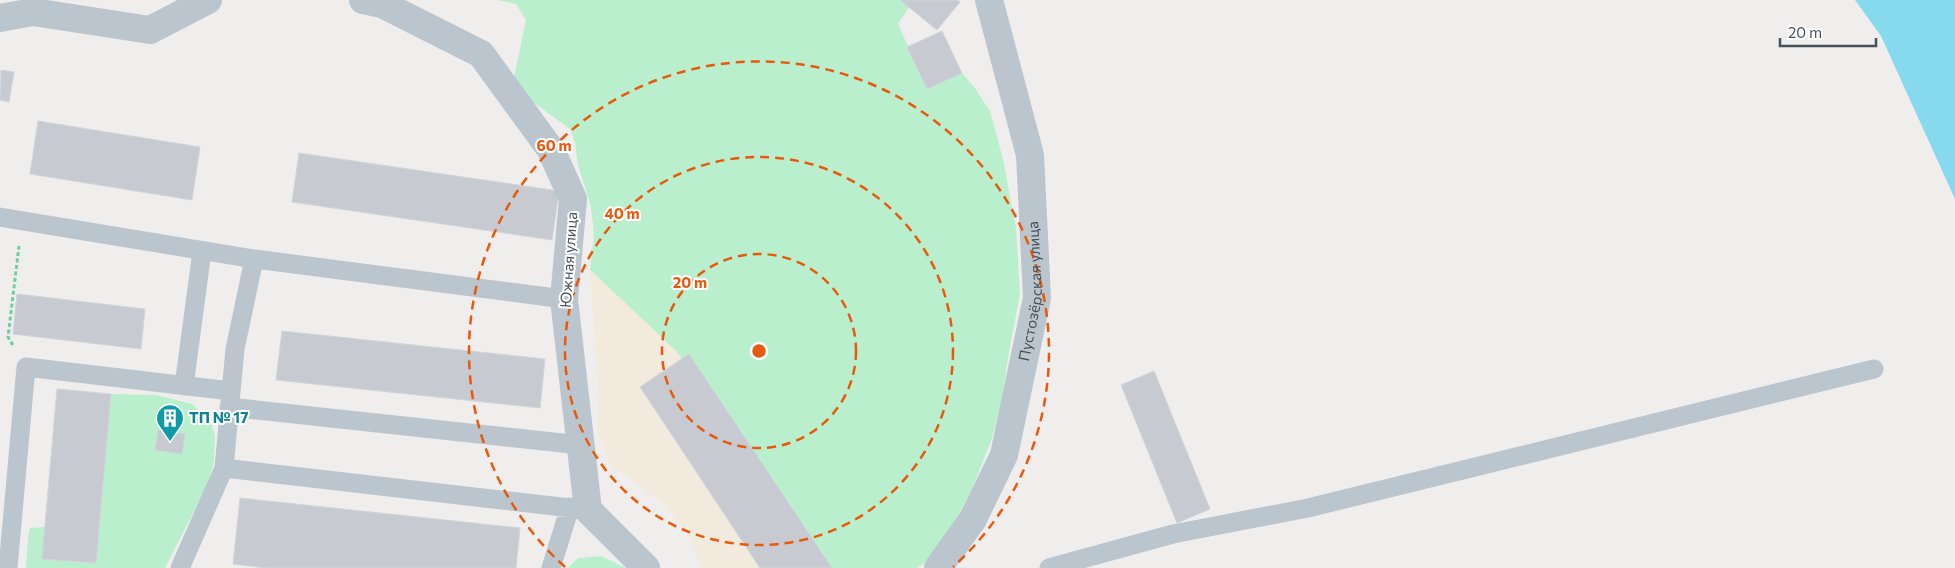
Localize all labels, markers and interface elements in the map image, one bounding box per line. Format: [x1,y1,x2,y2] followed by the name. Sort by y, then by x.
[1780,15,1876,47] scale bar
[1788,23,1822,41] text: 20 m
[536,136,572,154] text: 60 m
[604,204,640,222] text: 40 m
[556,211,580,309] street label: Южная улица
[1014,221,1045,363] street label: Пустозёрская улица
[673,273,707,291] text: 20 m
[750,342,768,360] centre of rings
[155,403,185,442] building icon: ТП № 17
[189,408,248,426] place label: ТП № 17

